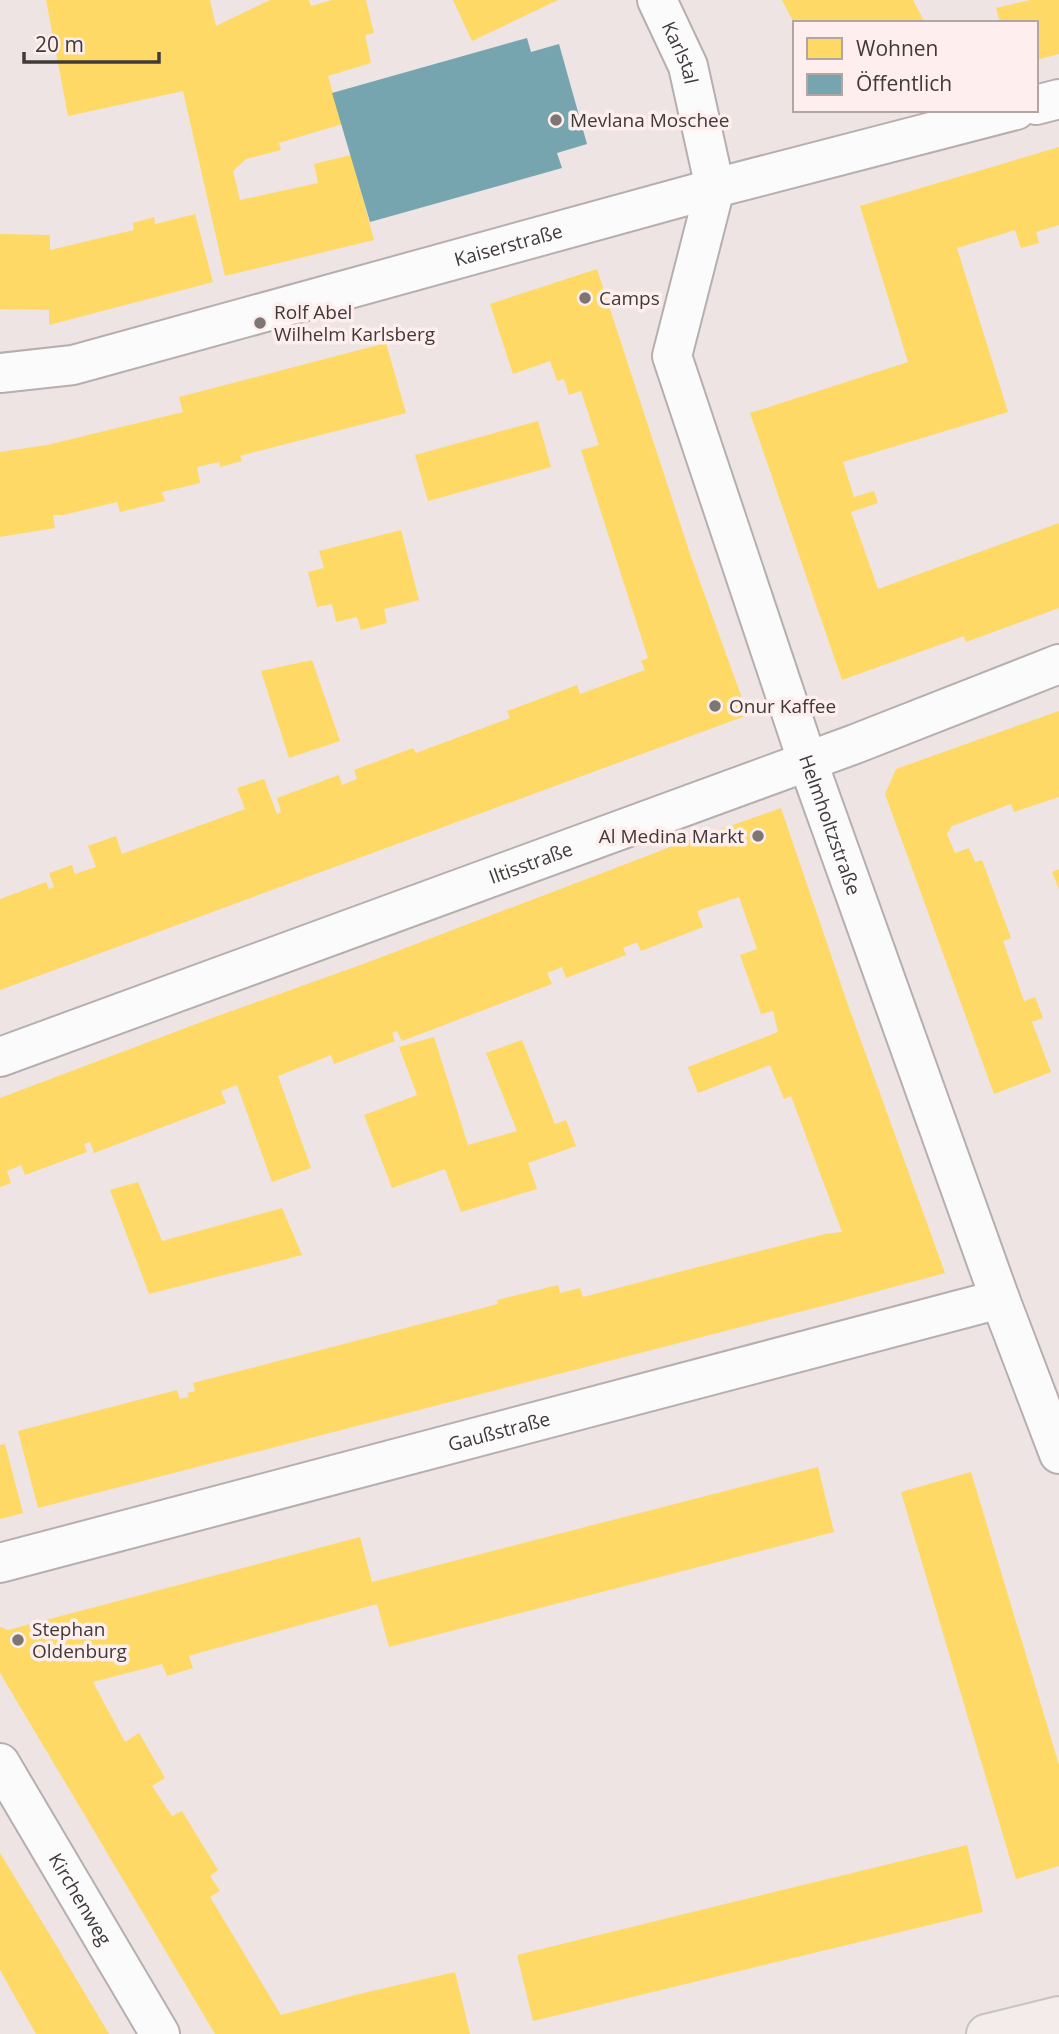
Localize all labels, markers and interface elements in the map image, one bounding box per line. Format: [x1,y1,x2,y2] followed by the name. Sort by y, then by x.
[656,17,705,86] street label: Karlstal
[24,21,159,65] scale bar
[793,21,1038,112] legend
[35,30,84,58] text: 20 m
[856,34,938,62] text: Wohnen
[856,69,952,97] text: Öffentlich
[570,107,729,133] place label: Mevlana Moschee
[548,112,564,128] marker: Mevlana Moschee
[451,218,565,272] street label: Kaiserstraße
[599,285,660,311] place label: Camps
[577,290,593,306] marker: Camps
[274,299,435,347] place label: Rolf Abel Wilhelm Karlsberg
[252,315,268,331] marker: Rolf Abel Wilhelm Karlsberg
[729,693,836,719] place label: Onur Kaffee
[707,698,723,714] marker: Onur Kaffee
[793,751,867,898] street label: Helmholtzstraße
[599,823,744,849] place label: Al Medina Markt
[750,828,766,844] marker: Al Medina Markt
[485,836,576,890] street label: Iltisstraße
[445,1405,553,1457] street label: Gaußstraße
[32,1616,127,1664] place label: Stephan Oldenburg
[10,1632,26,1648] marker: Stephan Oldenburg
[43,1848,118,1950] street label: Kirchenweg

